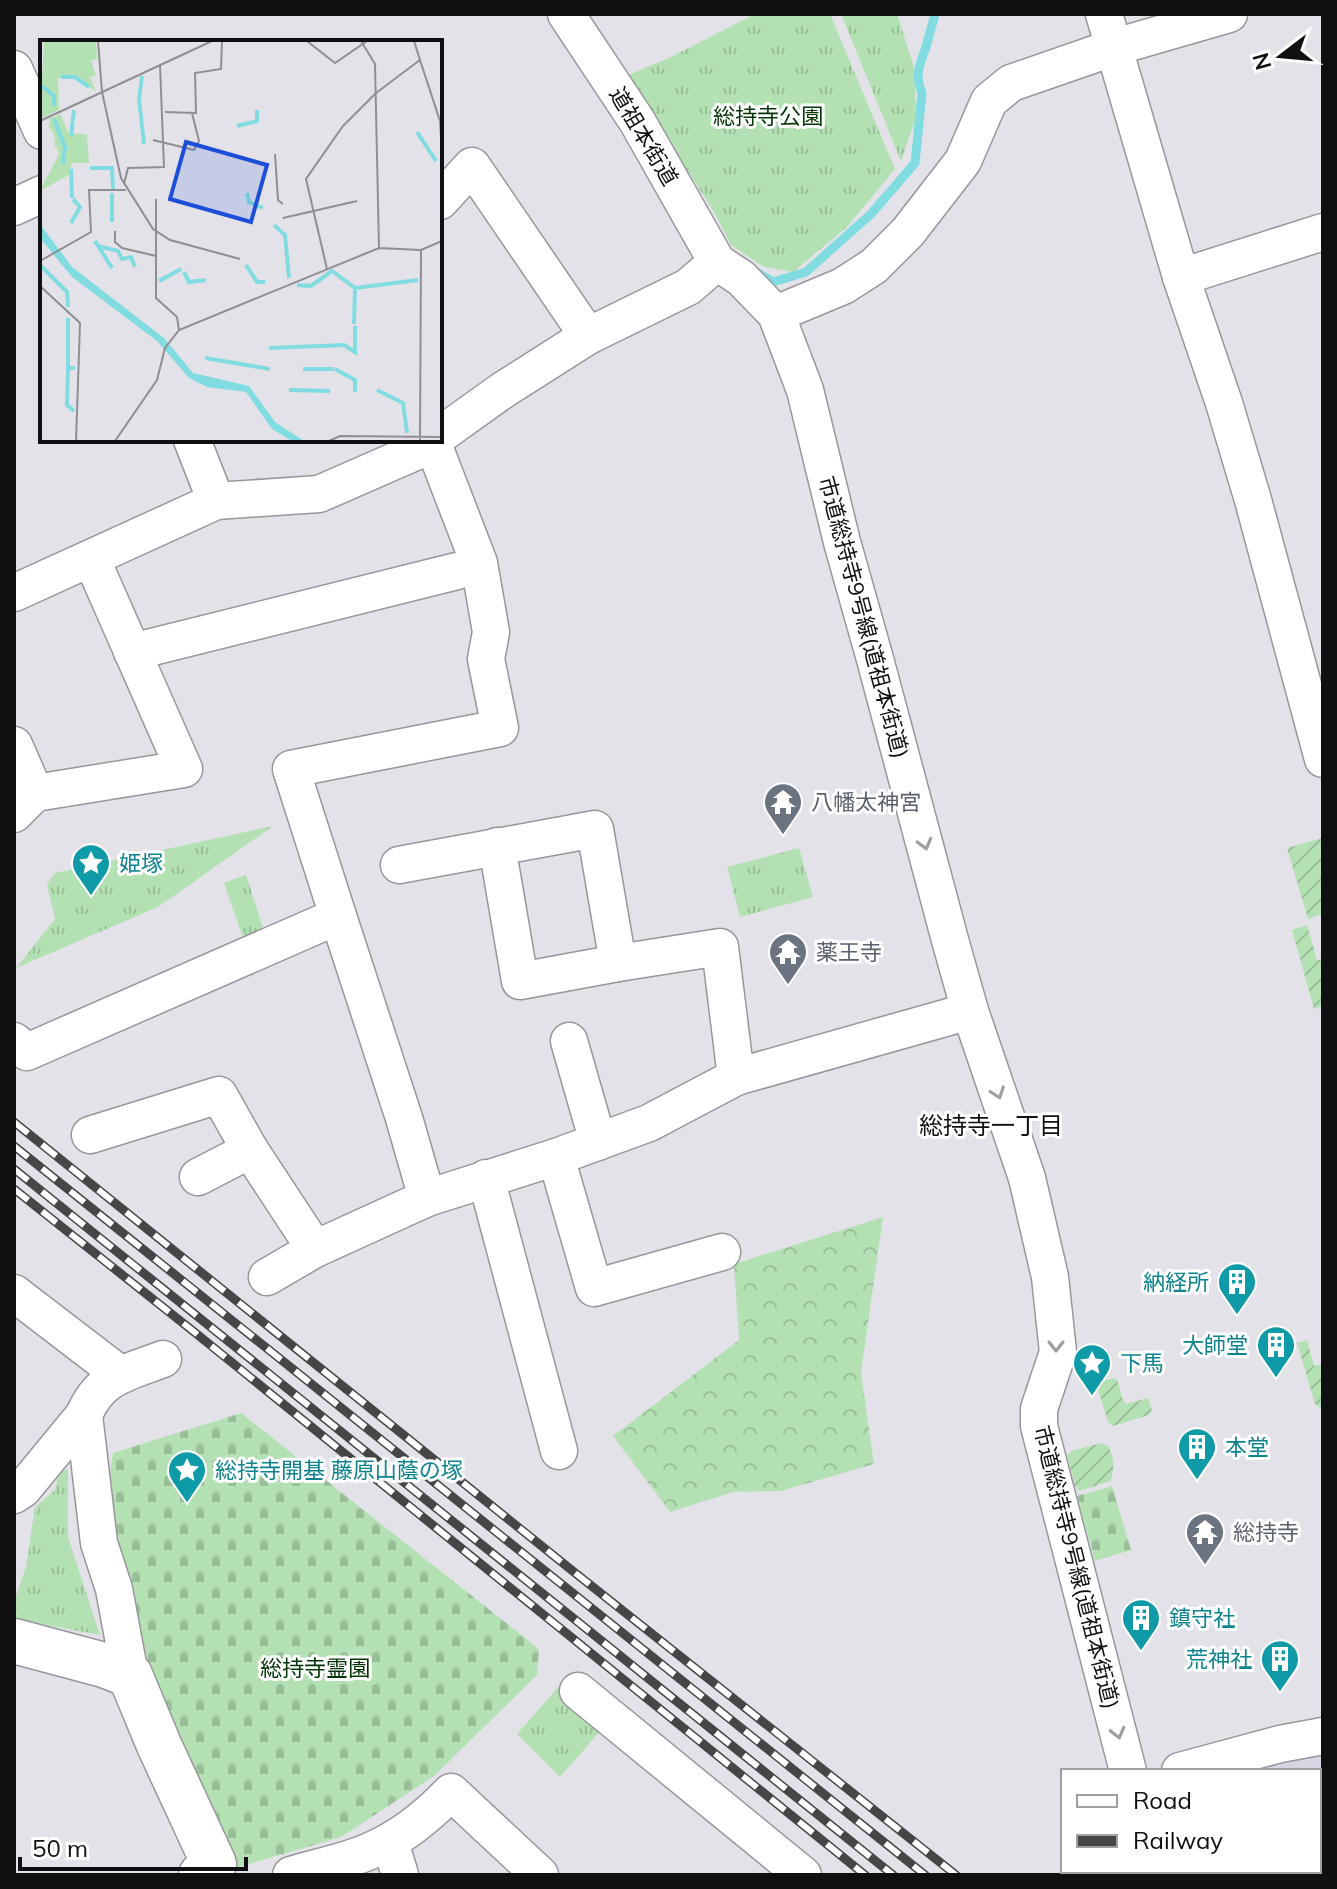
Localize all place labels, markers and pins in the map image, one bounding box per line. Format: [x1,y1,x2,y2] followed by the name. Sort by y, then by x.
[762,781,804,836] temple icon: 八幡太神宮
[811,788,921,816] place label: 八幡太神宮
[70,842,112,897] place icon: 姫塚
[119,849,163,877] place label: 姫塚
[767,931,809,986] temple icon: 薬王寺
[816,938,882,966] place label: 薬王寺
[1216,1261,1258,1316] building icon: 納経所
[1143,1268,1209,1296] place label: 納経所
[1255,1324,1297,1379] building icon: 大師堂
[1182,1331,1248,1359] place label: 大師堂
[1071,1342,1113,1397] place icon: 下馬
[1120,1349,1164,1377] place label: 下馬
[1176,1426,1218,1481] building icon: 本堂
[1225,1433,1269,1461] place label: 本堂
[166,1449,208,1504] place icon: 総持寺開基 藤原山蔭の塚
[215,1456,463,1484] place label: 総持寺開基 藤原山蔭の塚
[1184,1511,1226,1566] temple icon: 総持寺
[1233,1518,1299,1546] place label: 総持寺
[1120,1597,1162,1652] building icon: 鎮守社
[1169,1604,1235,1632] place label: 鎮守社
[1259,1638,1301,1693] building icon: 荒神社
[1186,1645,1252,1673] place label: 荒神社

